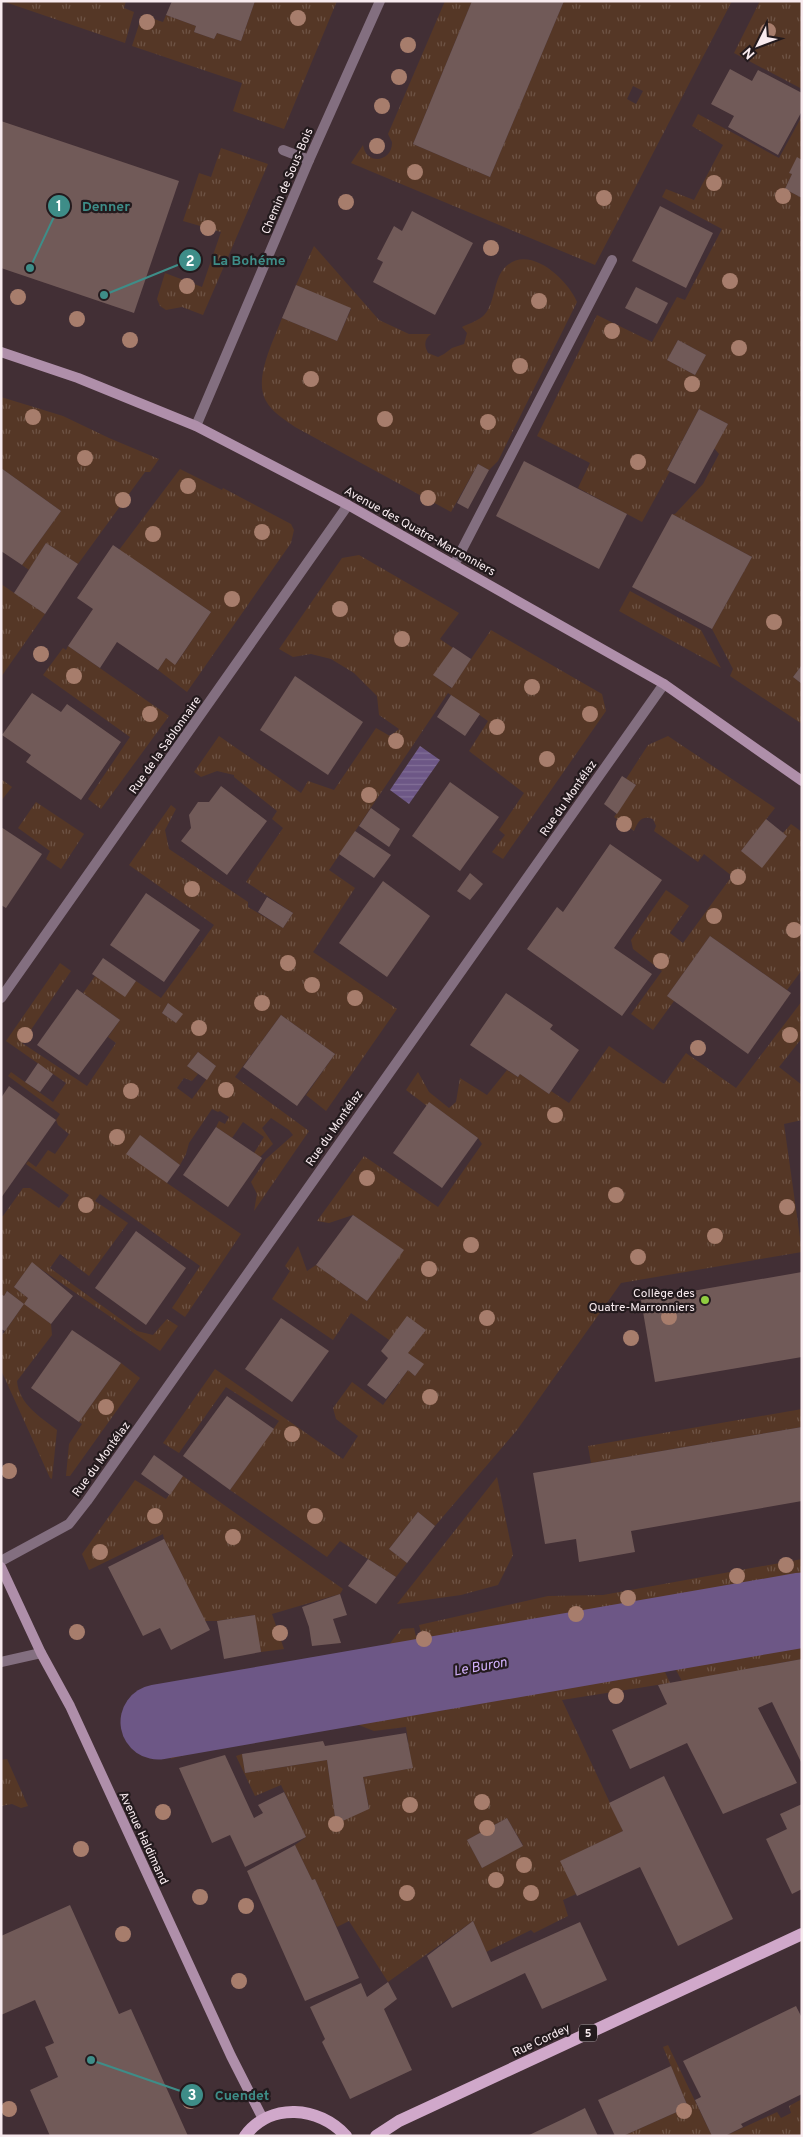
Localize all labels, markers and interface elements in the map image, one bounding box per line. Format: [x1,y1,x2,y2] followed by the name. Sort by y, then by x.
[733,20,783,70] north arrow
[740,43,759,62] text: N
[258,126,318,237] street label: Chemin de Sous-Bois
[47,191,140,220] callout: Denner
[56,198,62,217] text: 1
[82,199,130,216] text: Denner
[178,246,296,275] callout: La Bohéme
[185,253,195,272] text: 2
[212,253,286,270] text: La Bohéme
[341,483,498,580] street label: Avenue des Quatre-Marronniers
[126,693,206,798] street label: Rue de la Sablonnaire
[537,757,601,840] street label: Rue du Montélaz
[303,1087,367,1170] street label: Rue du Montélaz
[589,1286,695,1316] place label: Collège des Quatre-Marronniers
[699,1294,711,1306] marker: Collège des Quatre-Marronniers
[69,1419,135,1500] street label: Rue du Montélaz
[452,1654,509,1681] water label: Le Buron
[115,1789,172,1887] street label: Avenue Haldimand
[510,2021,573,2061] street label: Rue Cordey
[579,2025,597,2042] road number: 5
[180,2080,280,2109] callout: Cuendet
[188,2087,197,2106] text: 3
[215,2088,269,2105] text: Cuendet

